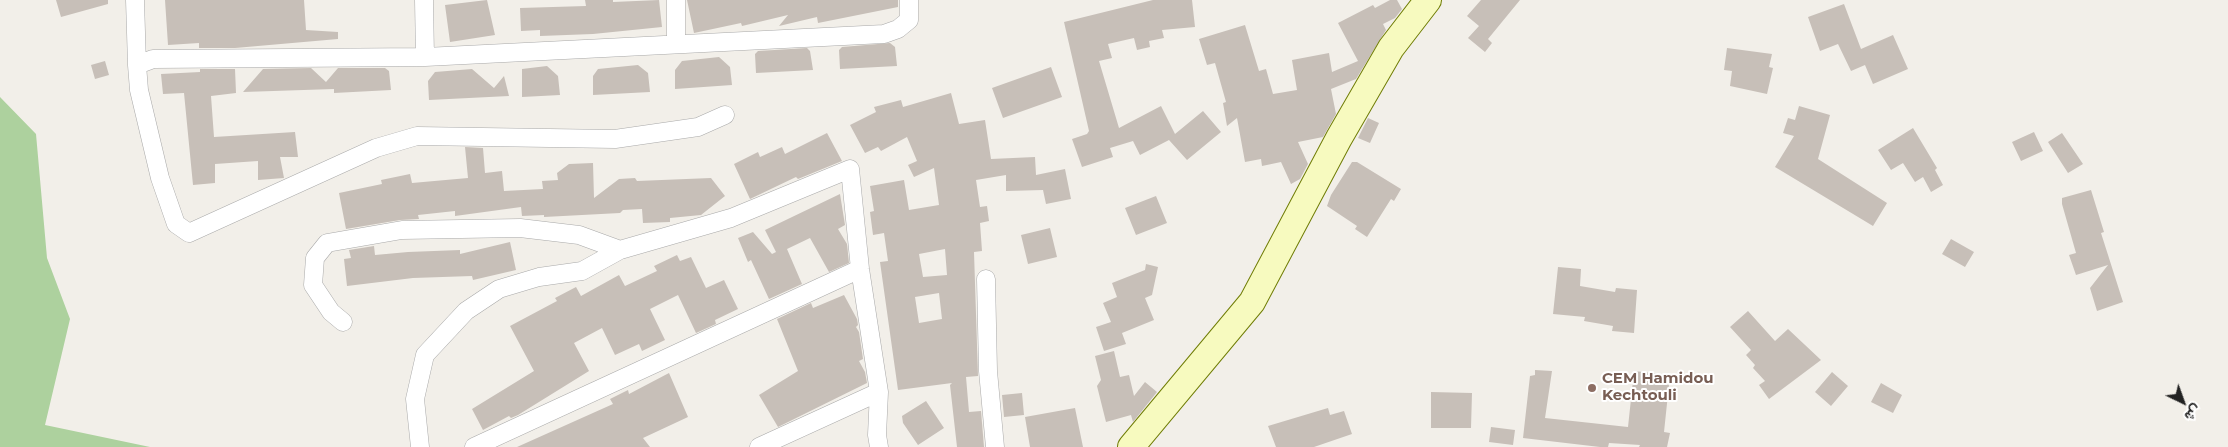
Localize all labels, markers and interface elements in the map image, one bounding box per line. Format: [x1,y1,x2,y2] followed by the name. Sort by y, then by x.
[1602,370,1714,405] place label: CEM Hamidou Kechtouli
[2158,377,2208,427] north arrow
[1586,382,1598,394] marker: CEM Hamidou Kechtouli
[2181,401,2205,425] text: ش

